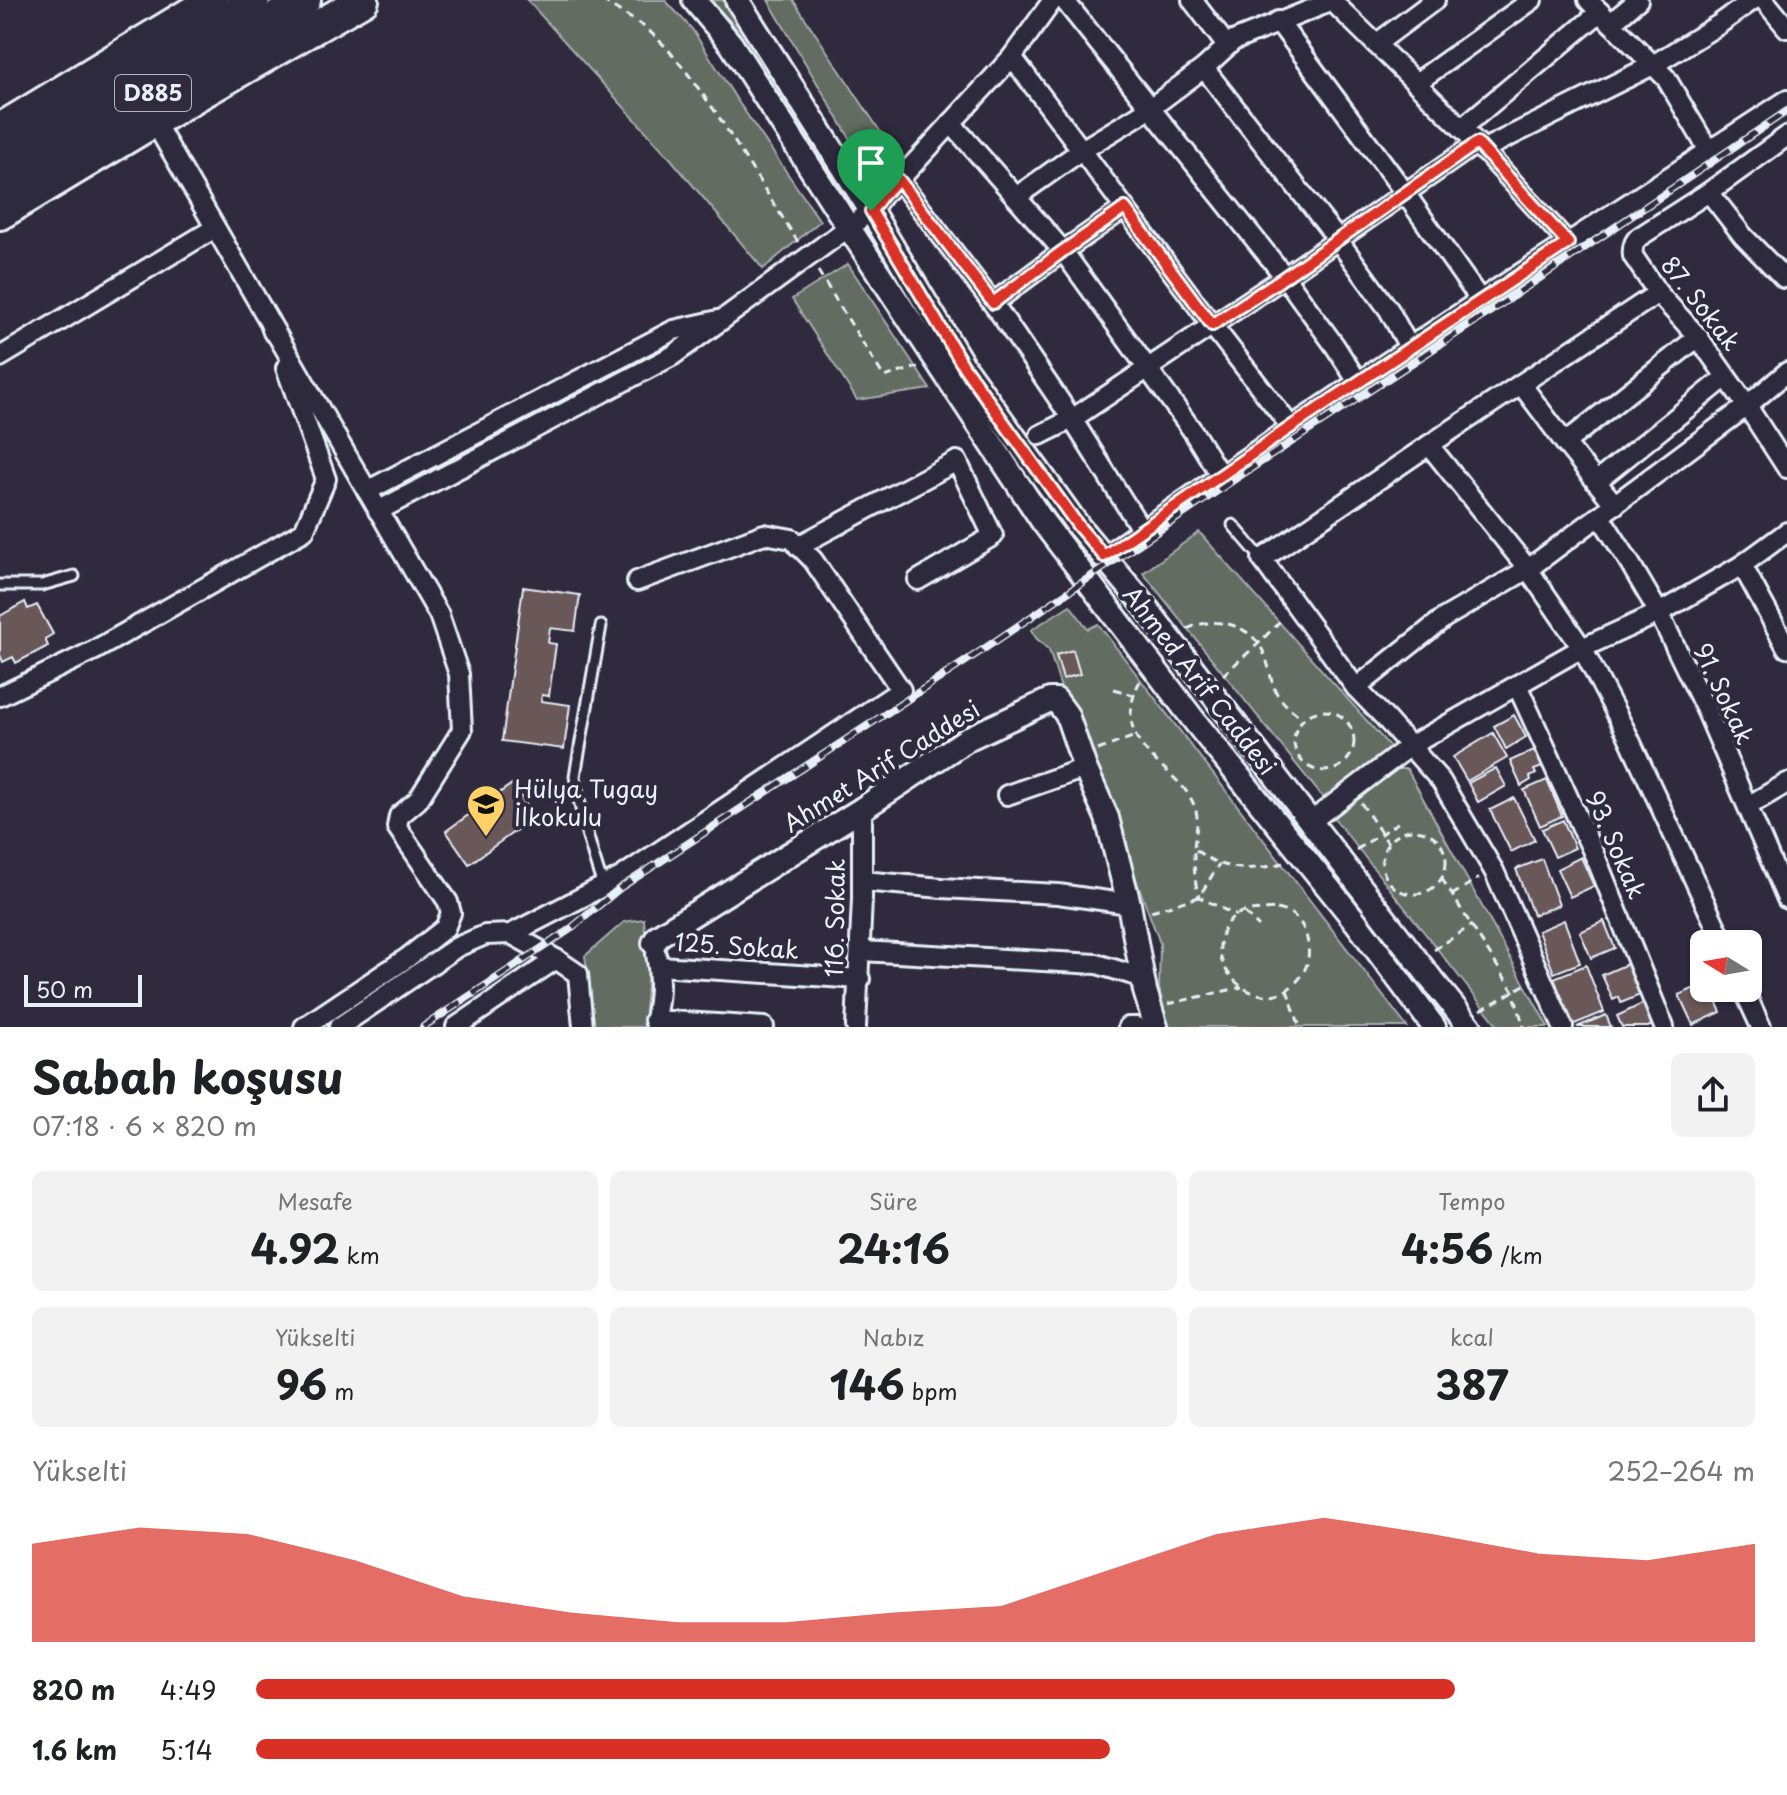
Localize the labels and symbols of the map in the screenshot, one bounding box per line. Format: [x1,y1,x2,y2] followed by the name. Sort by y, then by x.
[115,75,191,111] road number: D885
[837,129,905,211] pin
[1653,248,1750,358] street label: 87. Sokak
[1115,578,1286,782] street label: Ahmed Arif Caddesi
[1686,637,1764,750] street label: 91. Sokak
[776,690,986,840] street label: Ahmet Arif Caddesi
[514,770,658,834] place label: Hülya Tugay İlkokulu
[465,783,507,838] school or university icon: Hülya Tugay İlkokulu
[1578,784,1656,904] street label: 93. Sokak
[815,858,853,978] street label: 116. Sokak
[674,923,800,967] street label: 125. Sokak
[1690,930,1762,1002] north arrow
[24,971,142,1007] scale bar

